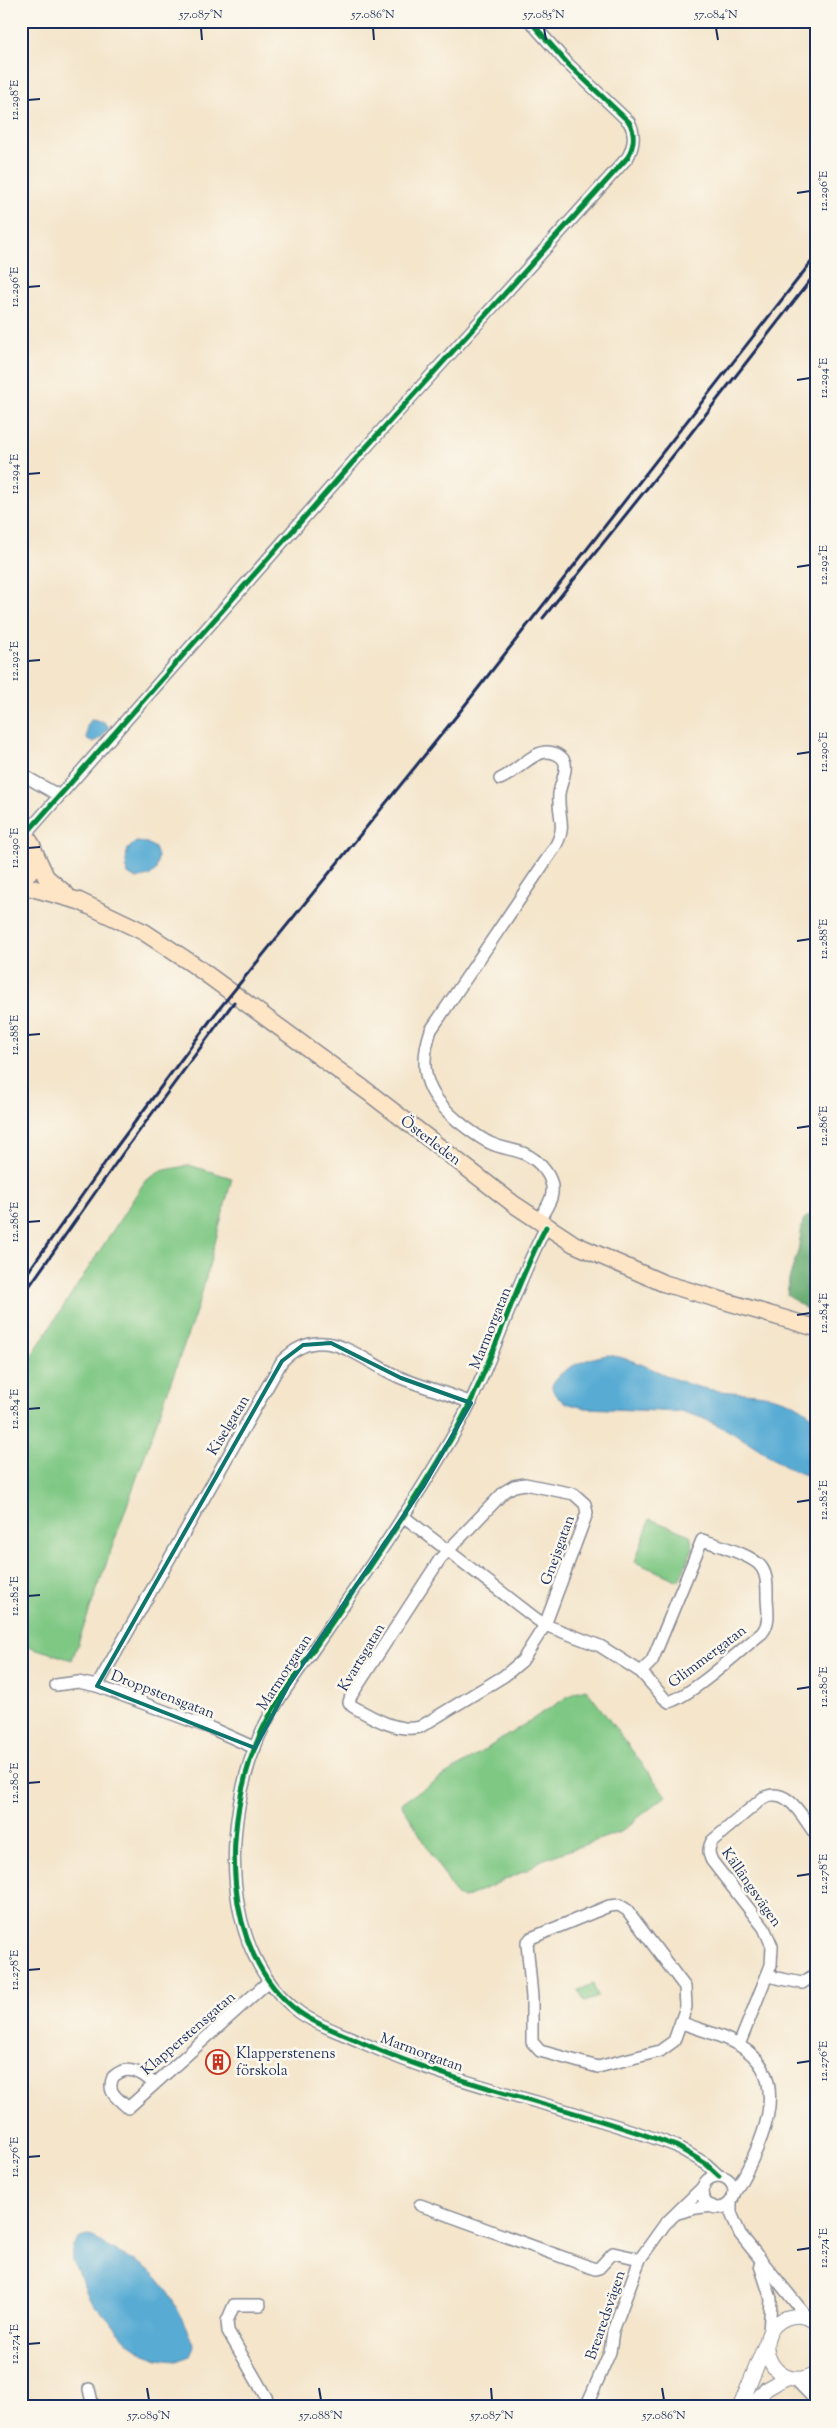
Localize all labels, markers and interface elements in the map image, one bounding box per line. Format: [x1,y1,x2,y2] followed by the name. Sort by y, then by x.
[178,6,223,24] text: 57.087°N
[350,6,395,24] text: 57.086°N
[522,6,565,24] text: 57.085°N
[693,6,738,24] text: 57.084°N
[6,79,24,120] text: 12.298°E
[815,170,833,211] text: 12.296°E
[6,266,24,307] text: 12.296°E
[815,357,833,398] text: 12.294°E
[6,453,24,494] text: 12.294°E
[815,544,833,585] text: 12.292°E
[6,640,24,681] text: 12.292°E
[815,731,833,772] text: 12.290°E
[6,827,24,868] text: 12.290°E
[815,918,833,959] text: 12.288°E
[6,1014,24,1055] text: 12.288°E
[815,1105,833,1146] text: 12.286°E
[395,1110,466,1171] street label: Österleden
[6,1201,24,1242] text: 12.286°E
[465,1284,518,1373] street label: Marmorgatan
[815,1292,833,1333] text: 12.284°E
[6,1388,24,1429] text: 12.284°E
[203,1392,256,1460] street label: Kiselgatan
[815,1479,833,1520] text: 12.282°E
[536,1513,581,1588] street label: Gnejsgatan
[6,1575,24,1616] text: 12.282°E
[334,1620,391,1696] street label: Kvartsgatan
[664,1621,751,1694] street label: Glimmergatan
[253,1630,318,1715] street label: Marmorgatan
[107,1666,218,1725] street label: Droppstensgatan
[815,1666,833,1707] text: 12.280°E
[6,1762,24,1803] text: 12.280°E
[716,1844,786,1932] street label: Källängsvägen
[815,1853,833,1894] text: 12.278°E
[6,1949,24,1990] text: 12.278°E
[137,1987,241,2081] street label: Klapperstensgatan
[377,2029,466,2078] street label: Marmorgatan
[815,2040,833,2081] text: 12.276°E
[236,2044,336,2082] place label: Klapperstenens förskola
[205,2049,231,2075] building icon: Klapperstenens förskola
[6,2136,24,2177] text: 12.276°E
[815,2227,833,2268] text: 12.274°E
[581,2268,632,2363] street label: Brearedsvägen
[6,2323,24,2364] text: 12.274°E
[127,2407,171,2425] text: 57.089°N
[298,2407,343,2425] text: 57.088°N
[469,2407,514,2425] text: 57.087°N
[641,2407,686,2425] text: 57.086°N

